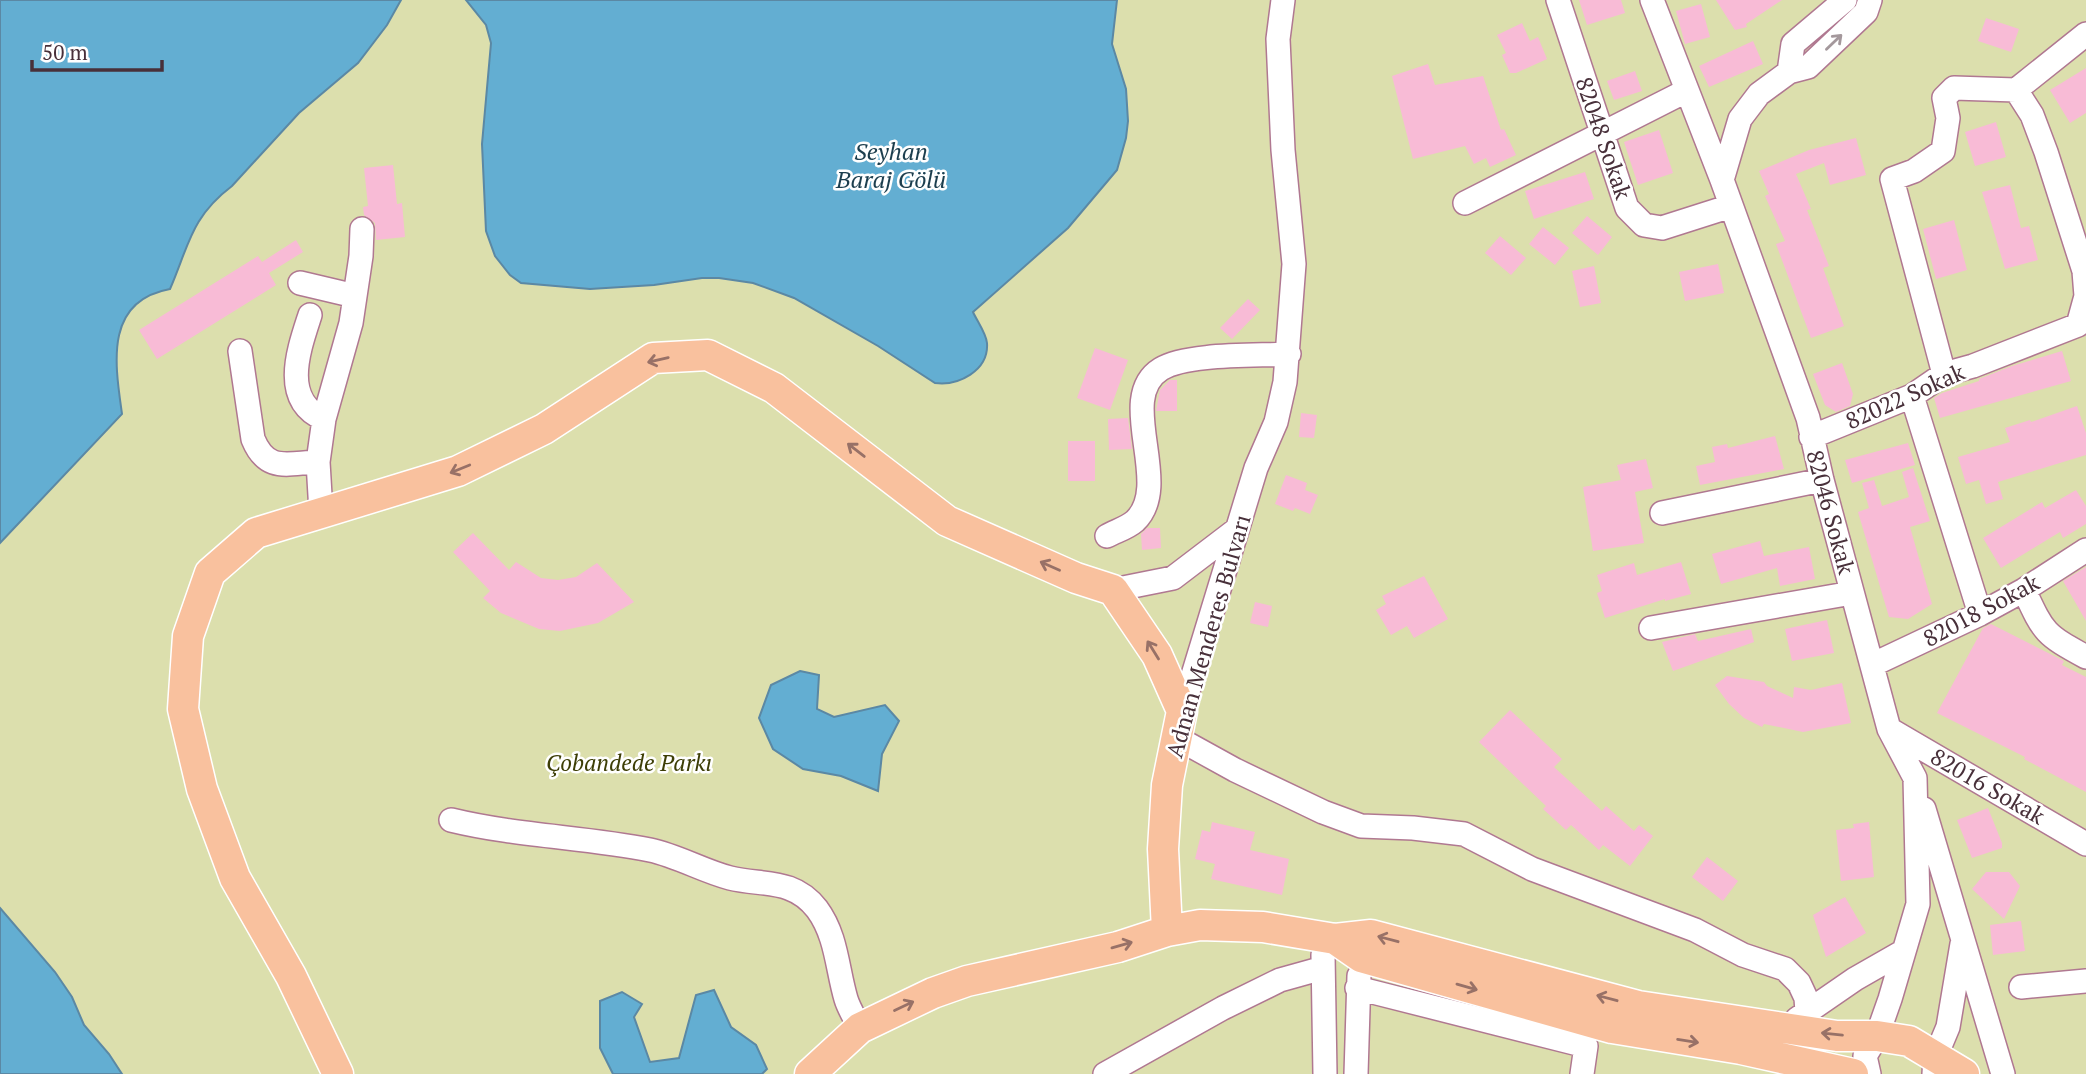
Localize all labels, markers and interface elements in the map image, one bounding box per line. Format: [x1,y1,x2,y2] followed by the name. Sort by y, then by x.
[32,28,161,72] scale bar
[1825,34,1843,51] one-way arrow
[42,38,88,66] text: 50 m
[1569,73,1639,203] street label: 82048 Sokak
[835,135,946,195] water label: Seyhan Baraj Gölü
[647,354,669,367] one-way arrow
[1841,356,1970,436] street label: 82022 Sokak
[847,443,866,458] one-way arrow
[1800,447,1862,578] street label: 82046 Sokak
[449,463,471,476] one-way arrow
[1158,511,1258,761] street label: Adnan Menderes Bulvarı
[1039,559,1061,572] one-way arrow
[1918,566,2045,654] street label: 82018 Sokak
[1146,640,1160,660] one-way arrow
[1925,741,2051,831] street label: 82016 Sokak
[546,747,712,778] park label: Çobandede Parkı
[1377,932,1399,945] one-way arrow
[1111,937,1133,950] one-way arrow
[1456,982,1478,995] one-way arrow
[1597,991,1619,1004] one-way arrow
[893,999,914,1012] one-way arrow
[1821,1028,1844,1041] one-way arrow
[1676,1035,1699,1048] one-way arrow

